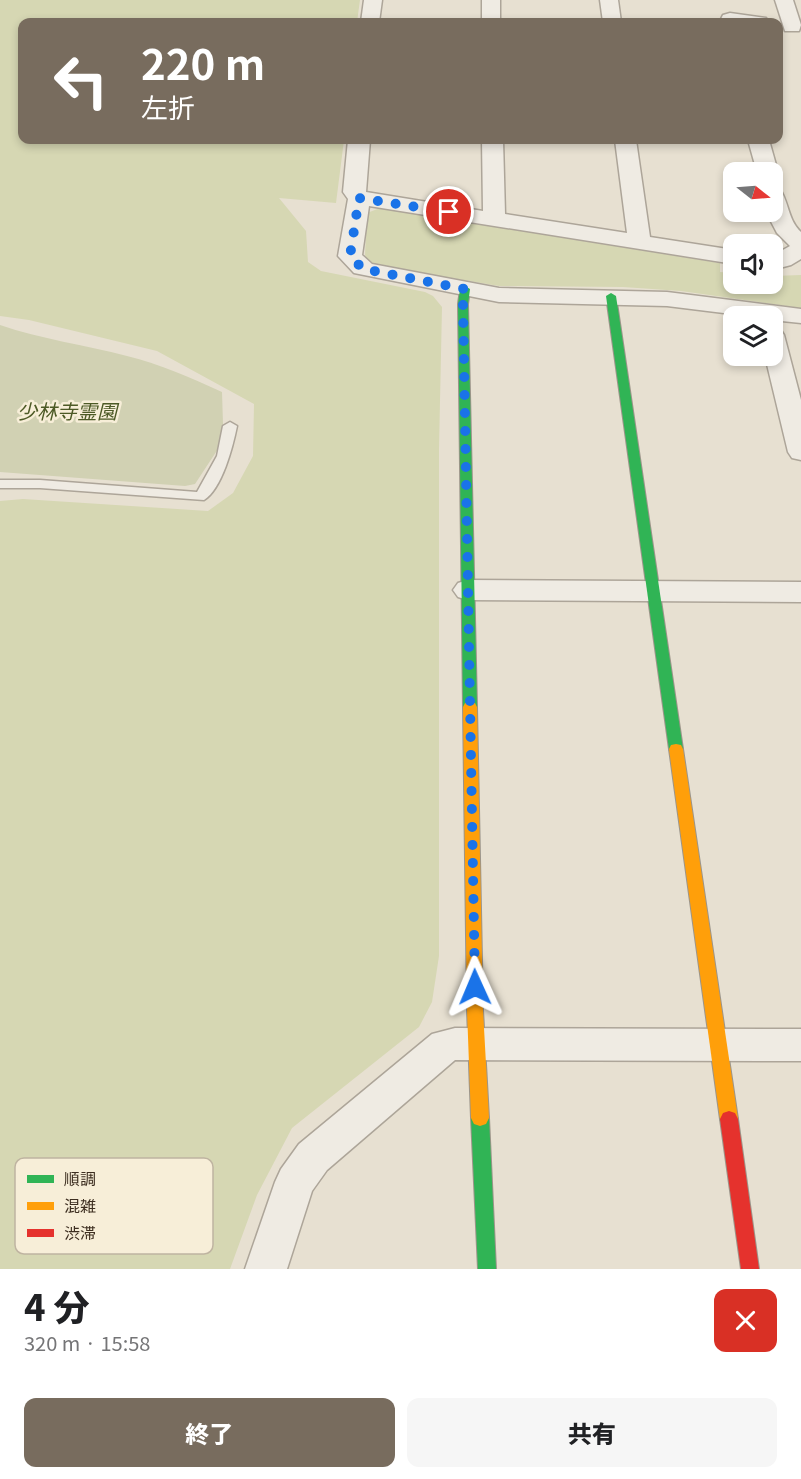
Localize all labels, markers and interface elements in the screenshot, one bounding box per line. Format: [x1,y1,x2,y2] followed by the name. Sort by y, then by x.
[141,31,265,92] text: 220 m
[42,42,120,120] icon: left
[141,87,195,126] text: 左折
[723,162,783,222] north arrow
[723,162,783,366] map controls
[423,186,474,237] pin
[432,195,465,228] icon: arrive
[723,234,783,294] button: sound
[723,306,783,366] button: layers
[17,396,120,425] park label: 少林寺霊園
[443,955,507,1019] position arrow
[15,1158,213,1254] legend
[64,1166,96,1190] text: 順調
[64,1193,96,1217] text: 混雑
[64,1220,96,1244] text: 渋滞
[24,1279,90,1331] text: 4 分
[714,1289,777,1352] button: close
[24,1328,150,1357] text: 320 m · 15:58
[24,1398,395,1467] button: 終了
[407,1398,777,1467] button: 共有

